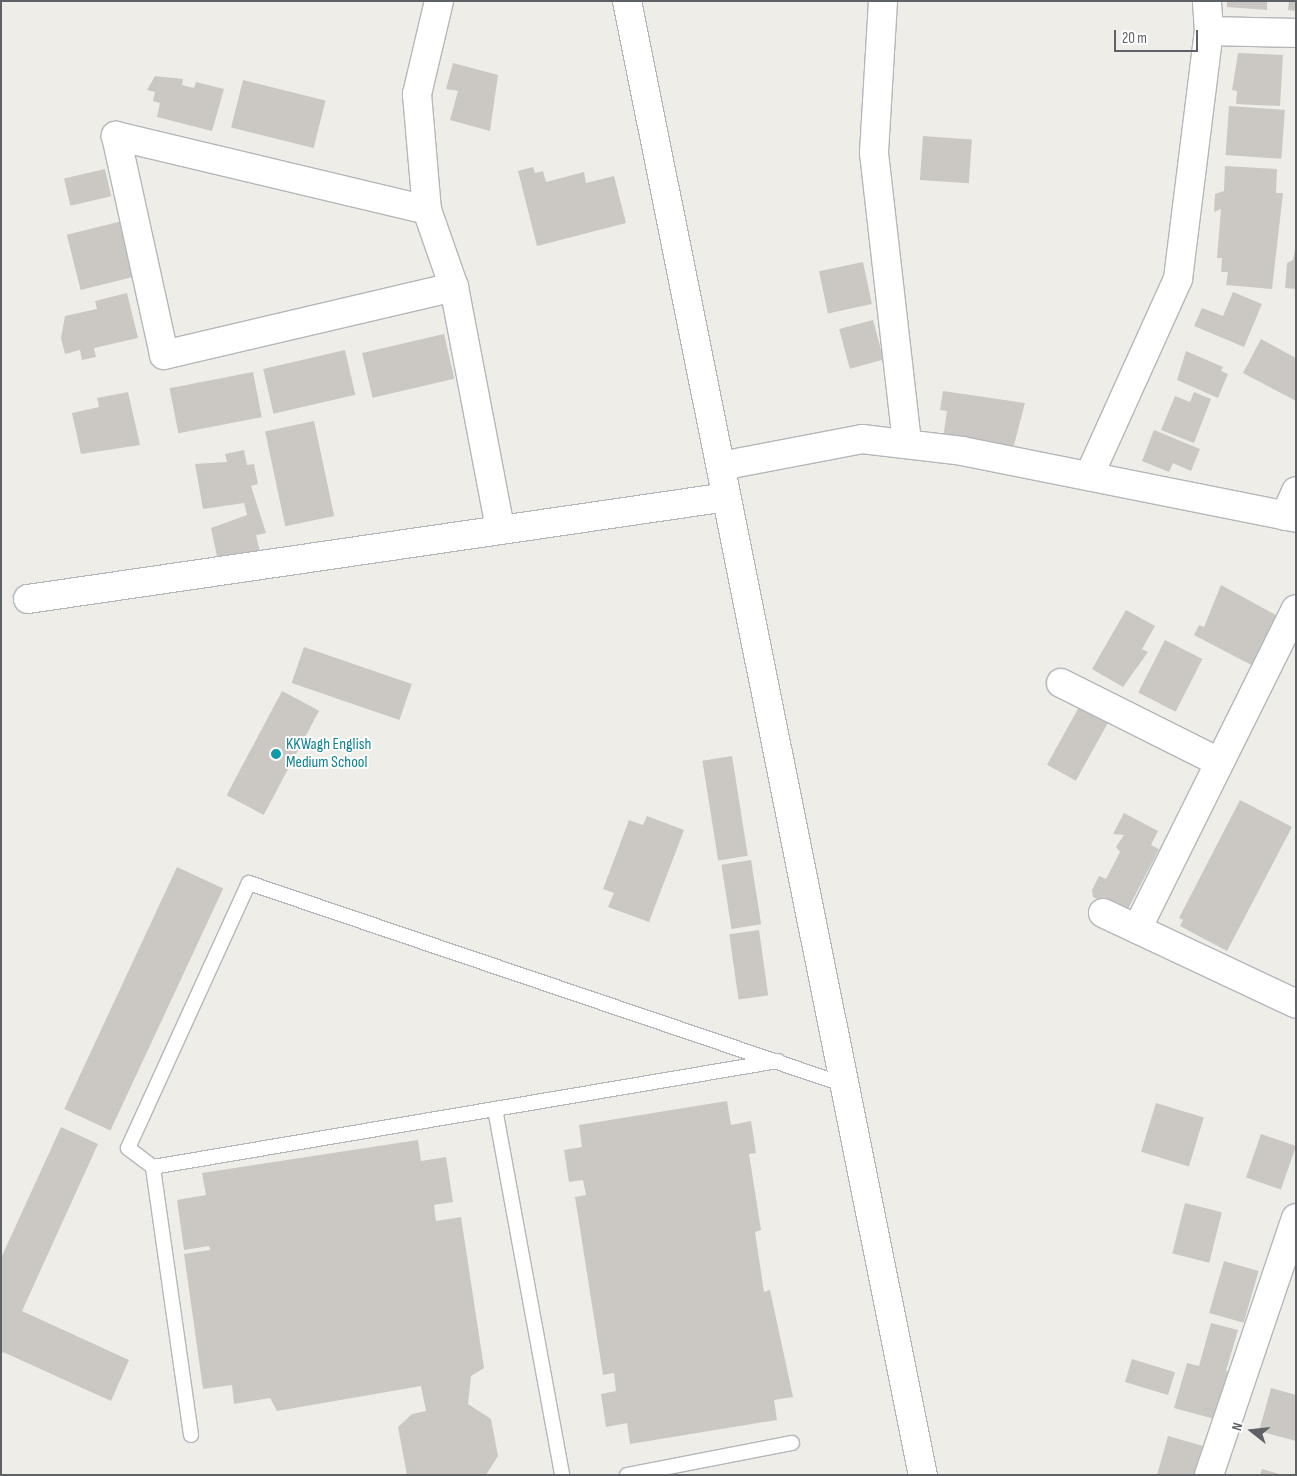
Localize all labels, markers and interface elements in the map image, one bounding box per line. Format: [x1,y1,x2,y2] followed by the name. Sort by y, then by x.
[1117,20,1201,52] scale bar
[1122,29,1147,48] text: 20 m
[286,735,371,773] place label: KKWagh English Medium School
[270,748,282,760] marker: KKWagh English Medium School
[1227,1406,1277,1456] north arrow
[1228,1421,1246,1433] text: N

